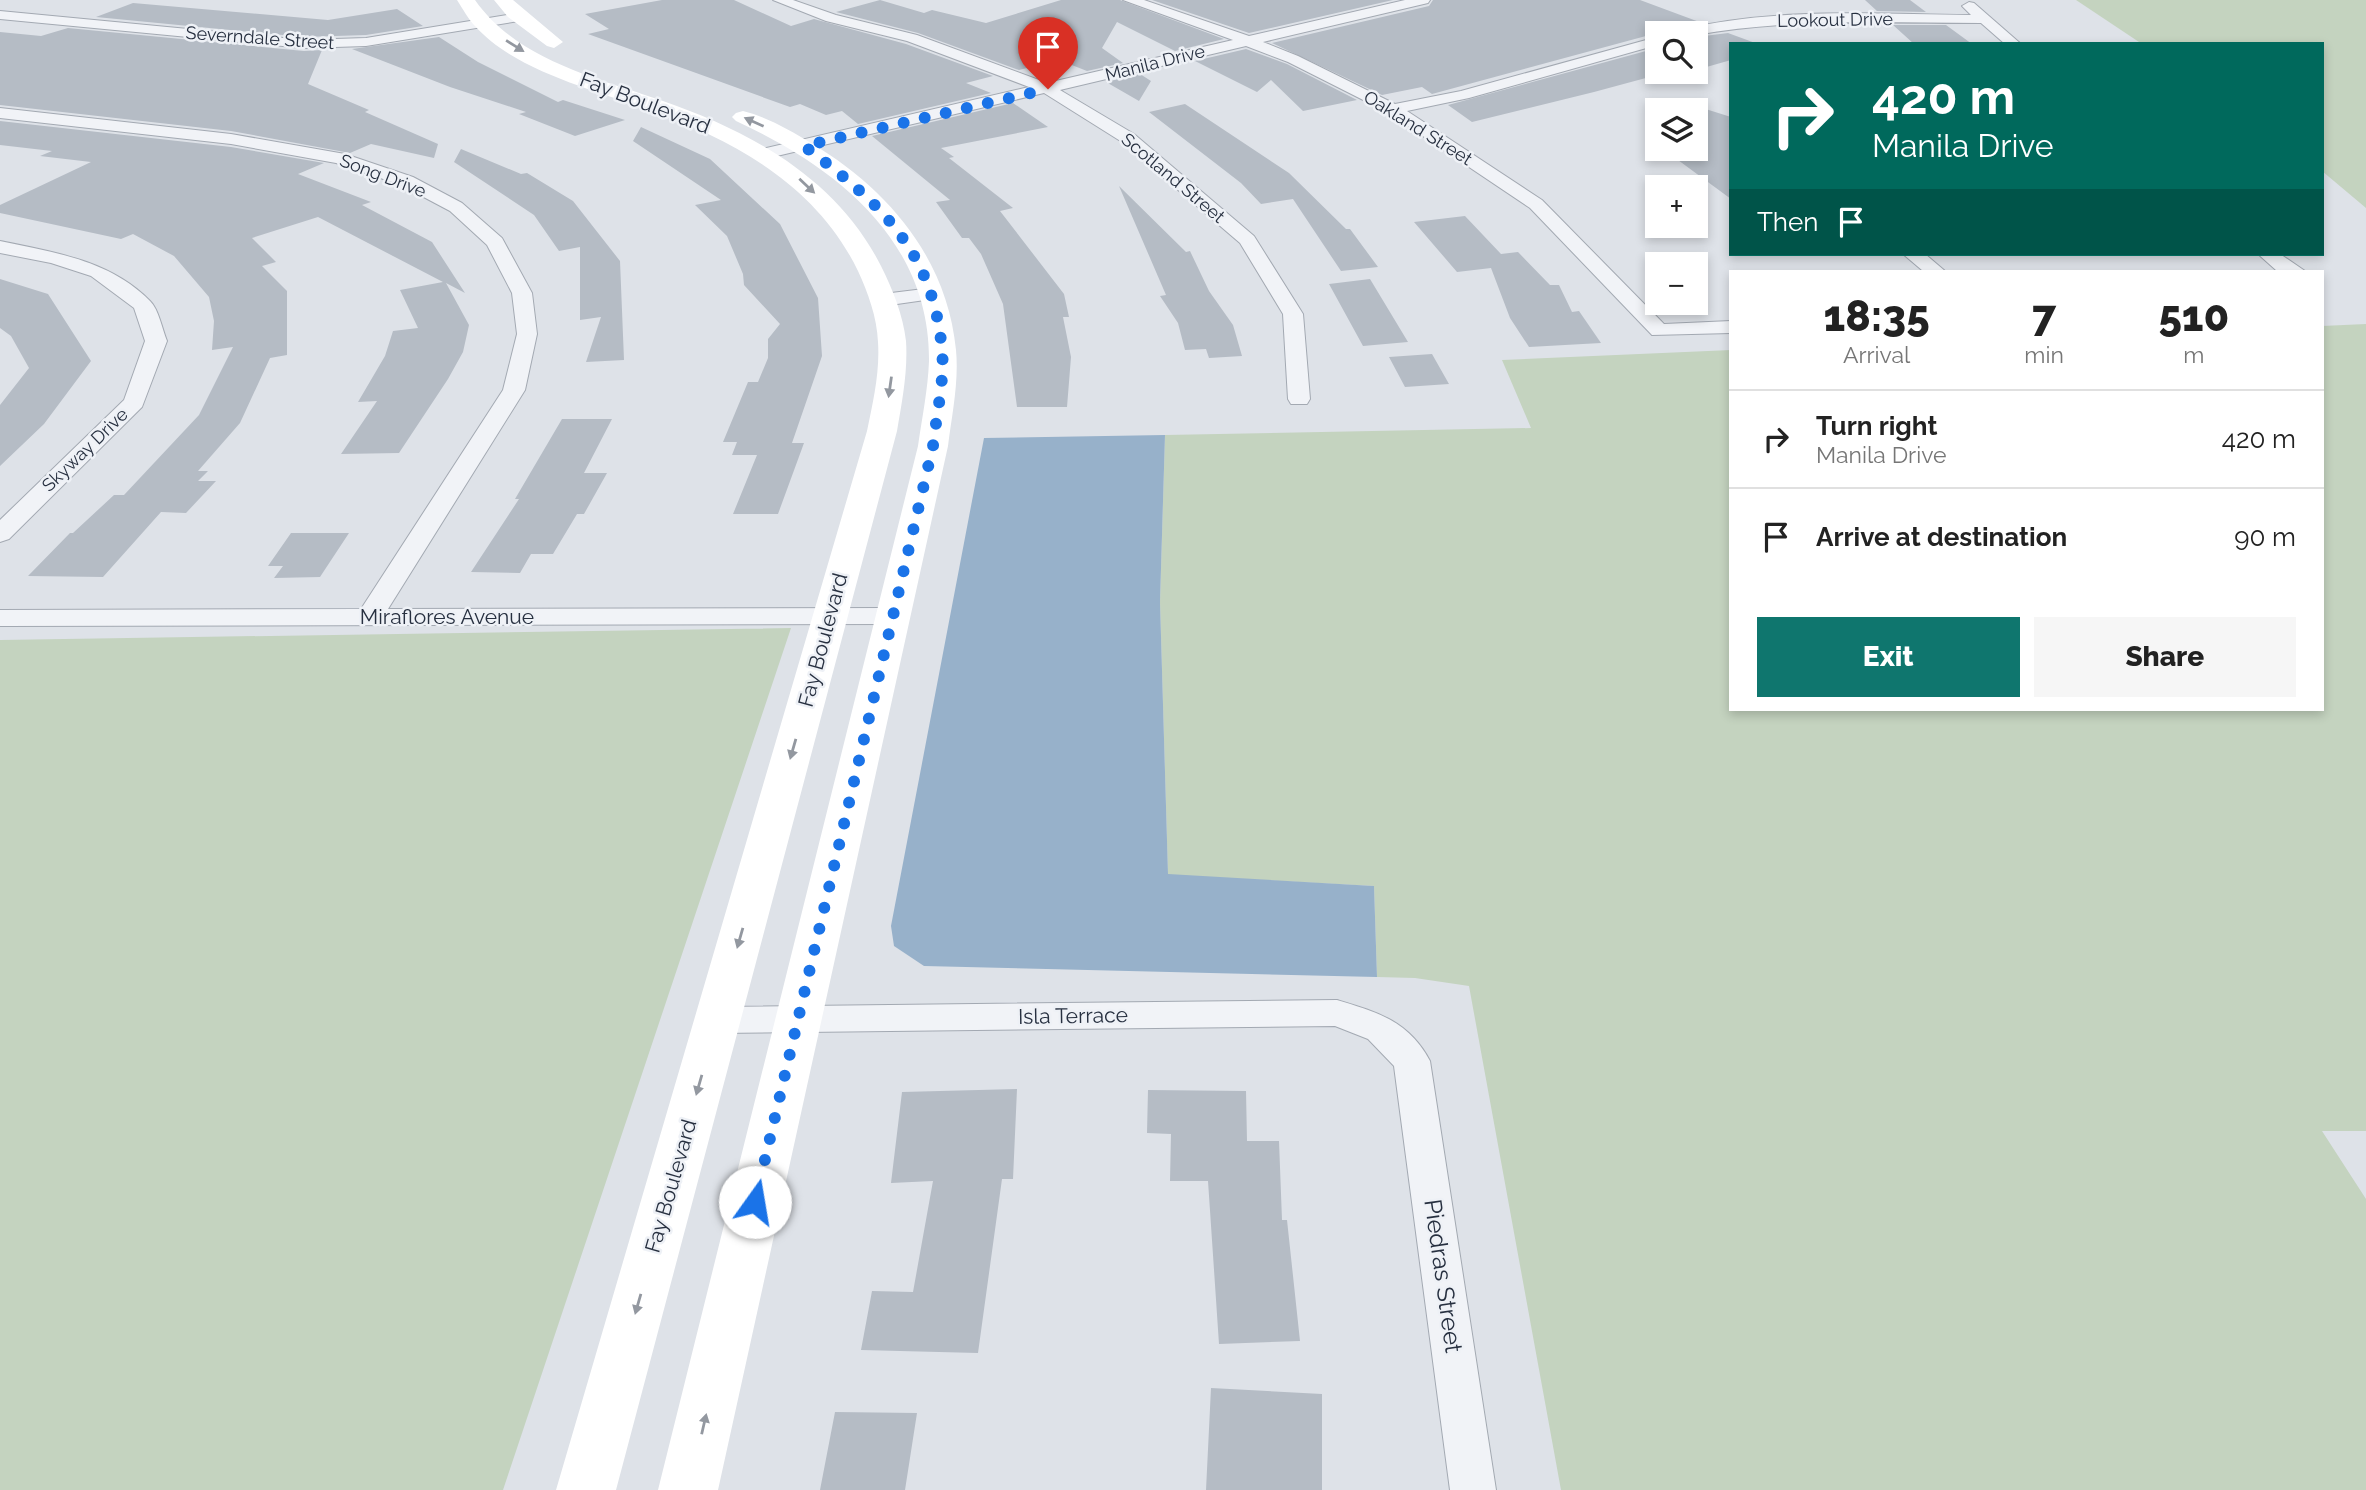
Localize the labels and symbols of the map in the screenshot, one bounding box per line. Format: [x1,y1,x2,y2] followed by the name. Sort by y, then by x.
[1777,8,1893,31] street label: Lookout Drive
[1018,17,1078,89] pin
[185,22,335,53] street label: Severndale Street
[506,39,525,52] one-way arrow
[1103,40,1207,85] street label: Manila Drive
[577,66,714,139] street label: Fay Boulevard
[1360,86,1476,169] street label: Oakland Street
[744,116,764,128] one-way arrow
[1117,128,1229,227] street label: Scotland Street
[337,149,430,202] street label: Song Drive
[798,178,815,194] one-way arrow
[884,376,895,398] one-way arrow
[37,403,132,496] street label: Skyway Drive
[793,570,852,710] street label: Fay Boulevard
[360,604,534,629] street label: Miraflores Avenue
[787,738,798,760] one-way arrow
[734,927,745,949] one-way arrow
[1018,1002,1128,1029] street label: Isla Terrace
[693,1074,704,1096] one-way arrow
[640,1116,701,1255] street label: Fay Boulevard
[718,1165,792,1239] position arrow
[1418,1197,1469,1355] street label: Piedras Street
[632,1294,643,1316] one-way arrow
[699,1412,710,1434] one-way arrow

